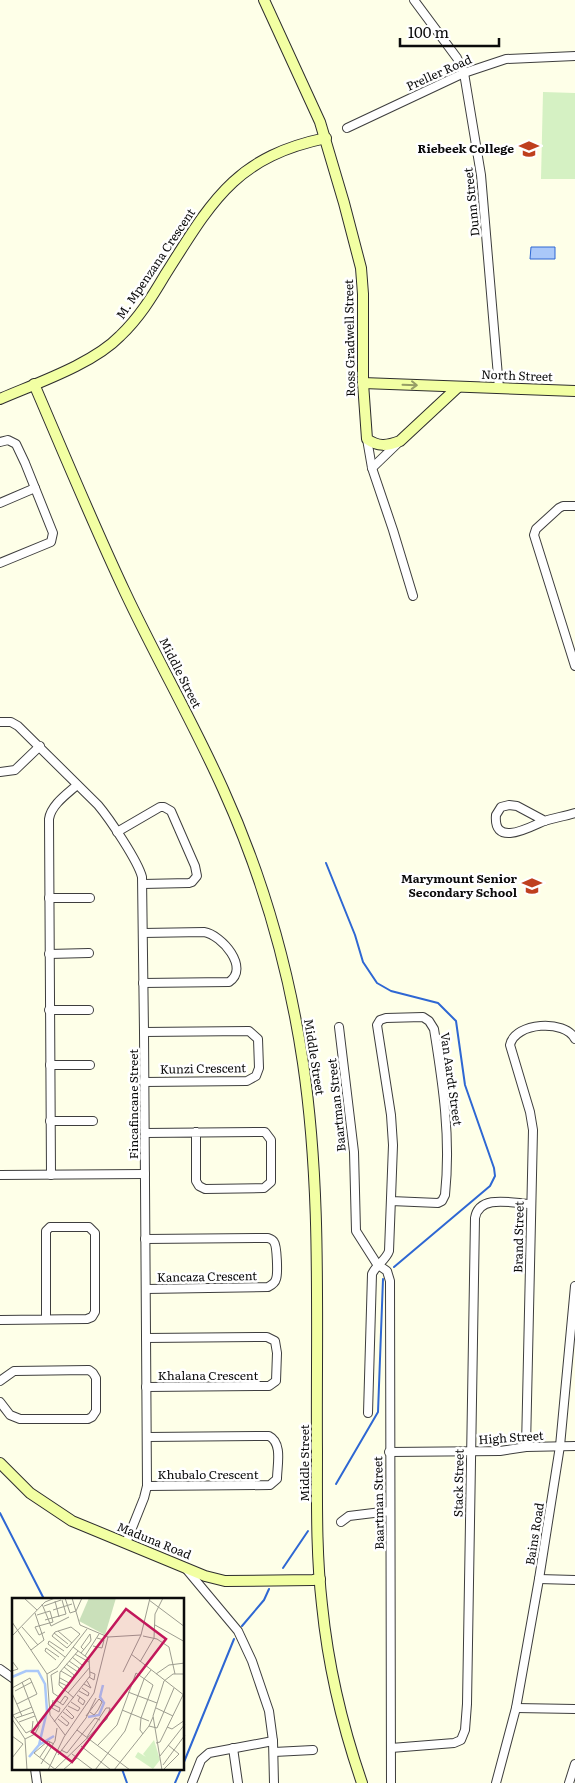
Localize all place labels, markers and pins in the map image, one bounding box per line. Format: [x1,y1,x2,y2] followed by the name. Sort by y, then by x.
[518,138,540,160] school or university icon: Riebeek College
[418,139,514,157] place label: Riebeek College
[401,869,518,901] place label: Marymount Senior Secondary School
[521,875,543,897] school or university icon: Marymount Senior Secondary School

